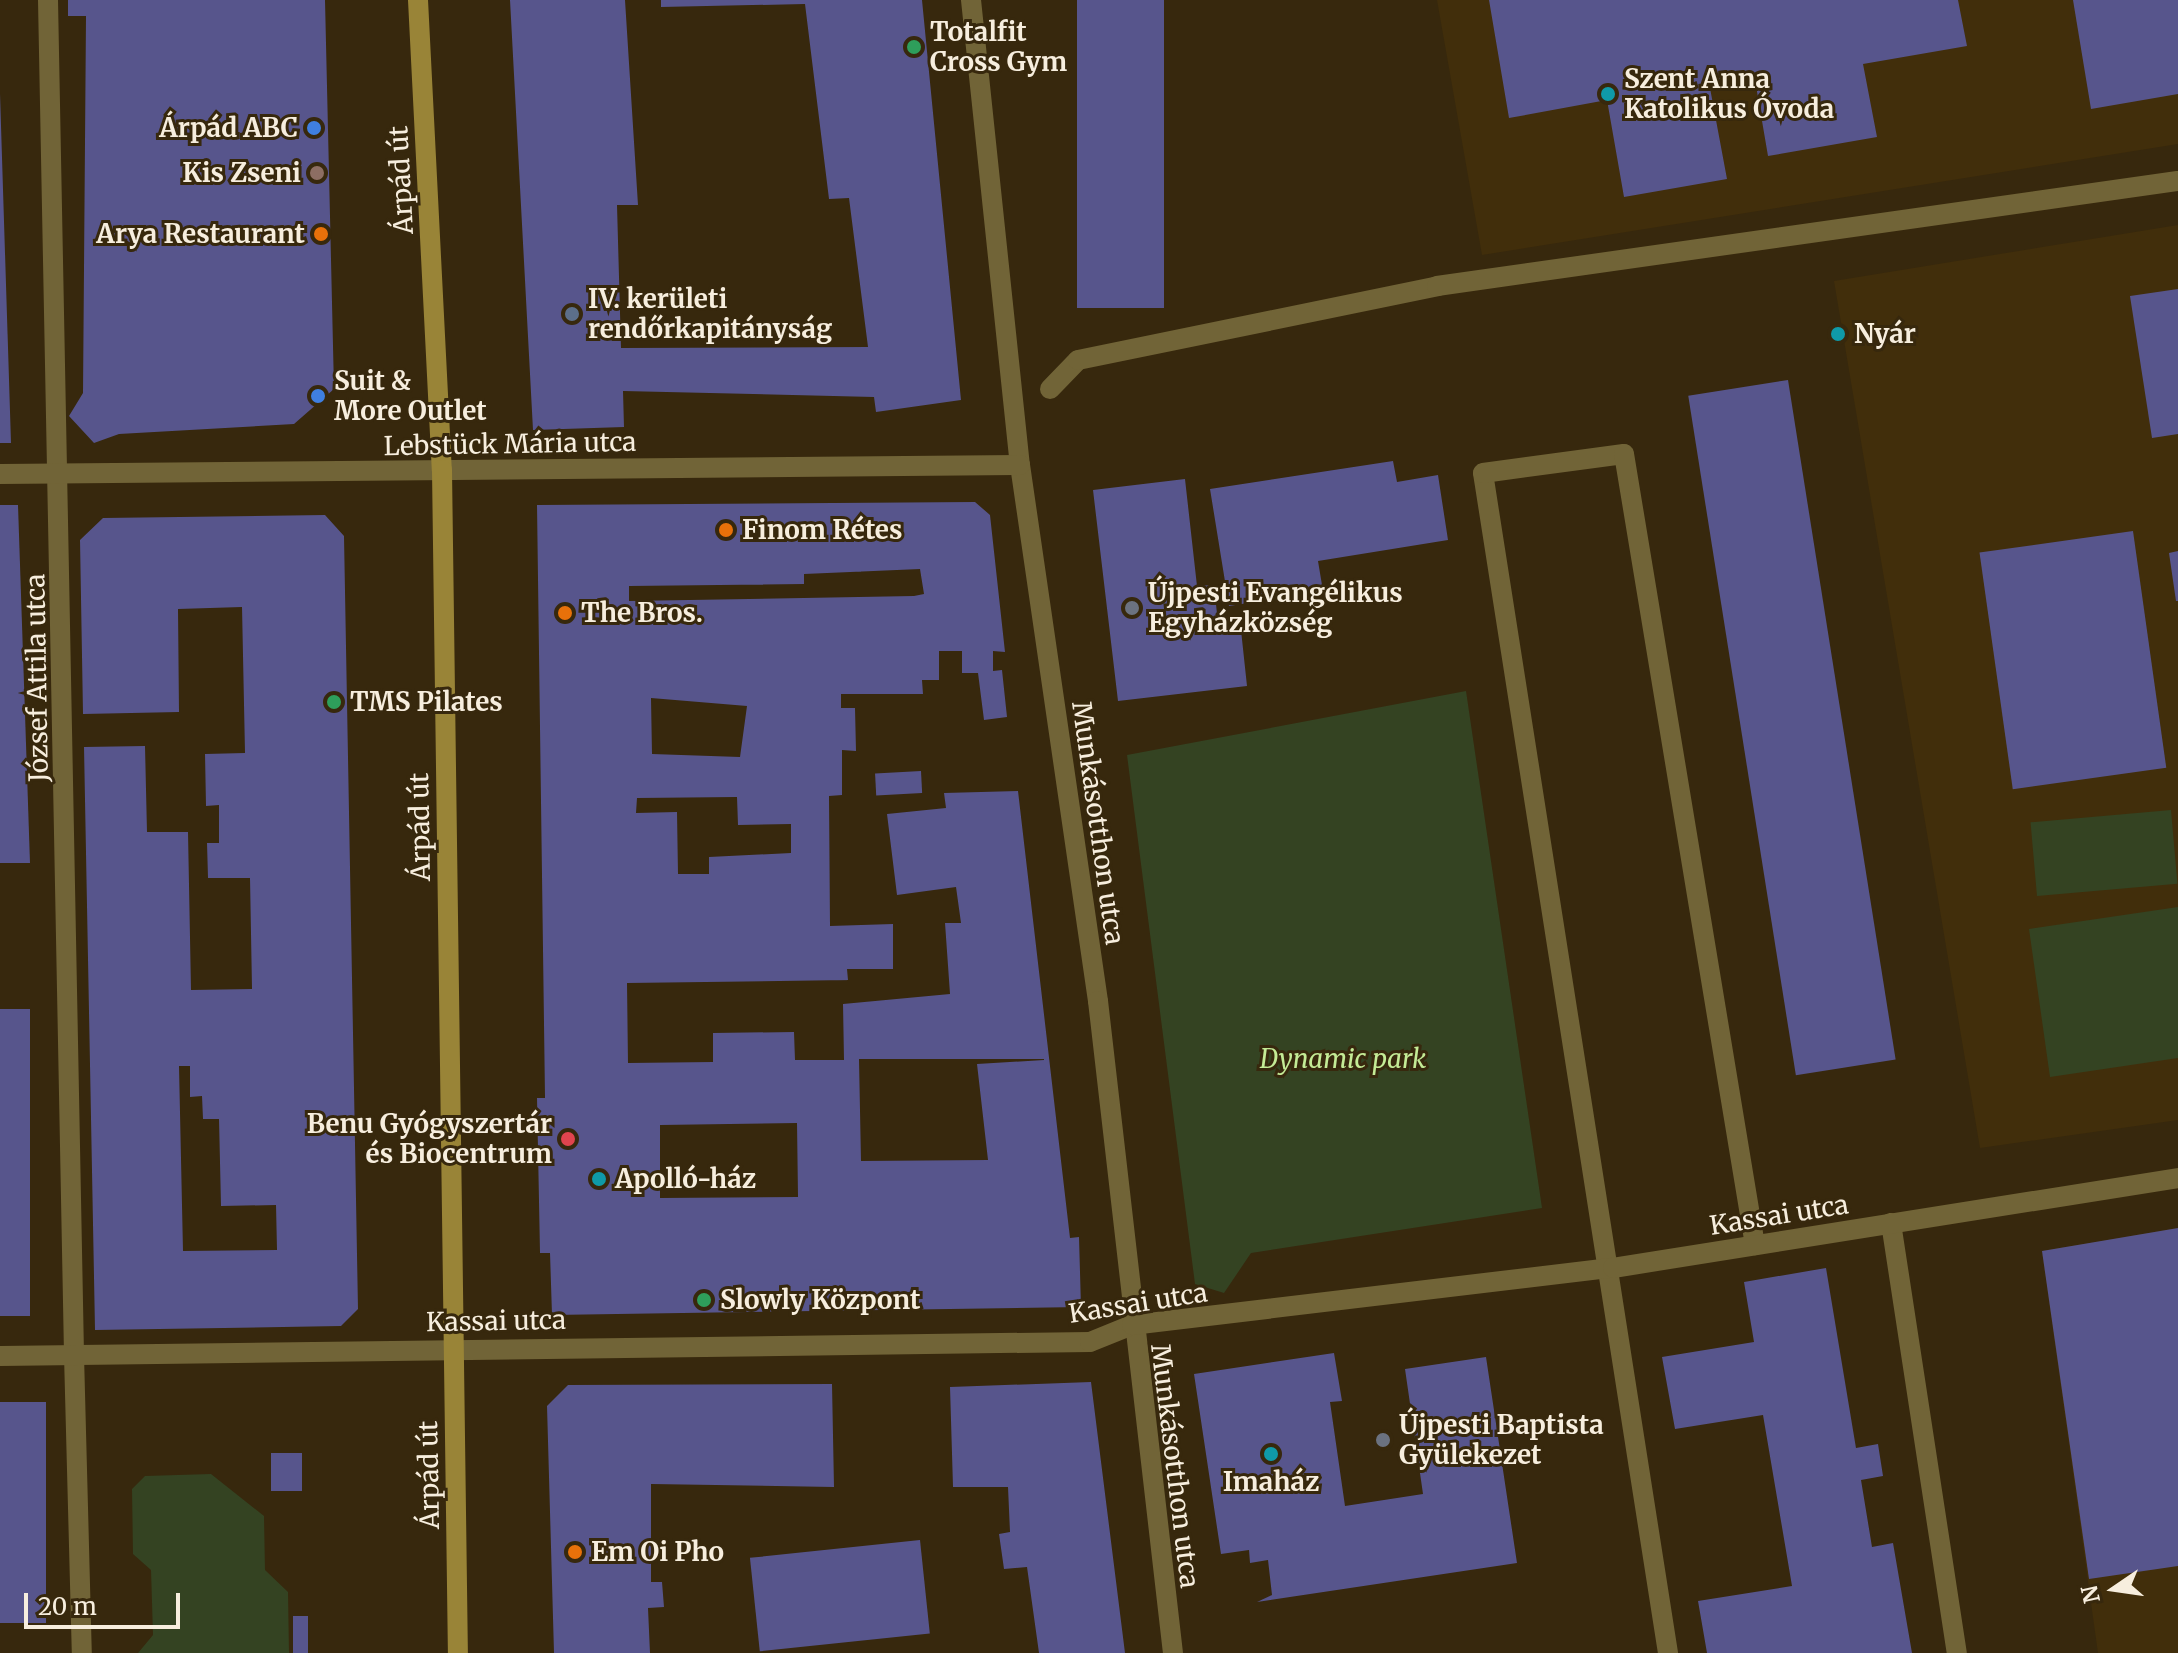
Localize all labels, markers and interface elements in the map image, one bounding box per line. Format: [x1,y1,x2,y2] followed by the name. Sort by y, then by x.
[930,16,1067,78] place label: Totalfit Cross Gym
[905,38,923,56] marker: Totalfit Cross Gym
[1624,63,1834,124] place label: Szent Anna Katolikus Óvoda
[1599,85,1617,103] marker: Szent Anna Katolikus Óvoda
[159,112,298,144] place label: Árpád ABC
[305,119,323,137] marker: Árpád ABC
[383,125,419,235] street label: Árpád út
[182,157,301,189] place label: Kis Zseni
[308,164,326,182] marker: Kis Zseni
[96,218,305,250] place label: Arya Restaurant
[312,225,330,243] marker: Arya Restaurant
[588,283,832,344] place label: IV. kerületi rendőrkapitányság
[563,305,581,323] marker: IV. kerületi rendőrkapitányság
[1854,318,1916,350] place label: Nyár
[1829,325,1847,343] marker: Nyár
[334,365,487,426] place label: Suit & More Outlet
[309,387,327,405] marker: Suit & More Outlet
[383,426,637,462] street label: Lebstück Mária utca
[742,514,902,546] place label: Finom Rétes
[717,521,735,539] marker: Finom Rétes
[20,574,54,782] street label: József Attila utca
[1148,577,1403,638] place label: Újpesti Evangélikus Egyházközség
[581,597,703,629] place label: The Bros.
[1123,599,1141,617] marker: Újpesti Evangélikus Egyházközség
[556,604,574,622] marker: The Bros.
[350,686,503,718] place label: TMS Pilates
[325,693,343,711] marker: TMS Pilates
[1065,699,1131,947] street label: Munkásotthon utca
[403,772,437,882] street label: Árpád út
[1260,1043,1426,1075] park label: Dynamic park
[307,1108,552,1170] place label: Benu Gyógyszertár és Biocentrum
[559,1130,577,1148] marker: Benu Gyógyszertár és Biocentrum
[615,1163,756,1195] place label: Apolló-ház
[590,1170,608,1188] marker: Apolló-ház
[1707,1189,1851,1241] street label: Kassai utca
[1066,1277,1210,1329] street label: Kassai utca
[720,1284,920,1316] place label: Slowly Központ
[695,1291,713,1309] marker: Slowly Központ
[426,1304,566,1338] street label: Kassai utca
[1145,1342,1205,1590] street label: Munkásotthon utca
[1399,1409,1604,1470] place label: Újpesti Baptista Gyülekezet
[412,1420,446,1530] street label: Árpád út
[1374,1431,1392,1449] marker: Újpesti Baptista Gyülekezet
[1262,1445,1280,1463] marker: Imaház
[1223,1466,1319,1498] place label: Imaház
[591,1536,724,1568] place label: Em Oi Pho
[566,1543,584,1561] marker: Em Oi Pho
[2074,1549,2154,1629] north arrow
[28,1577,184,1627] scale bar
[2075,1583,2106,1606] text: N
[38,1591,97,1622] text: 20 m

